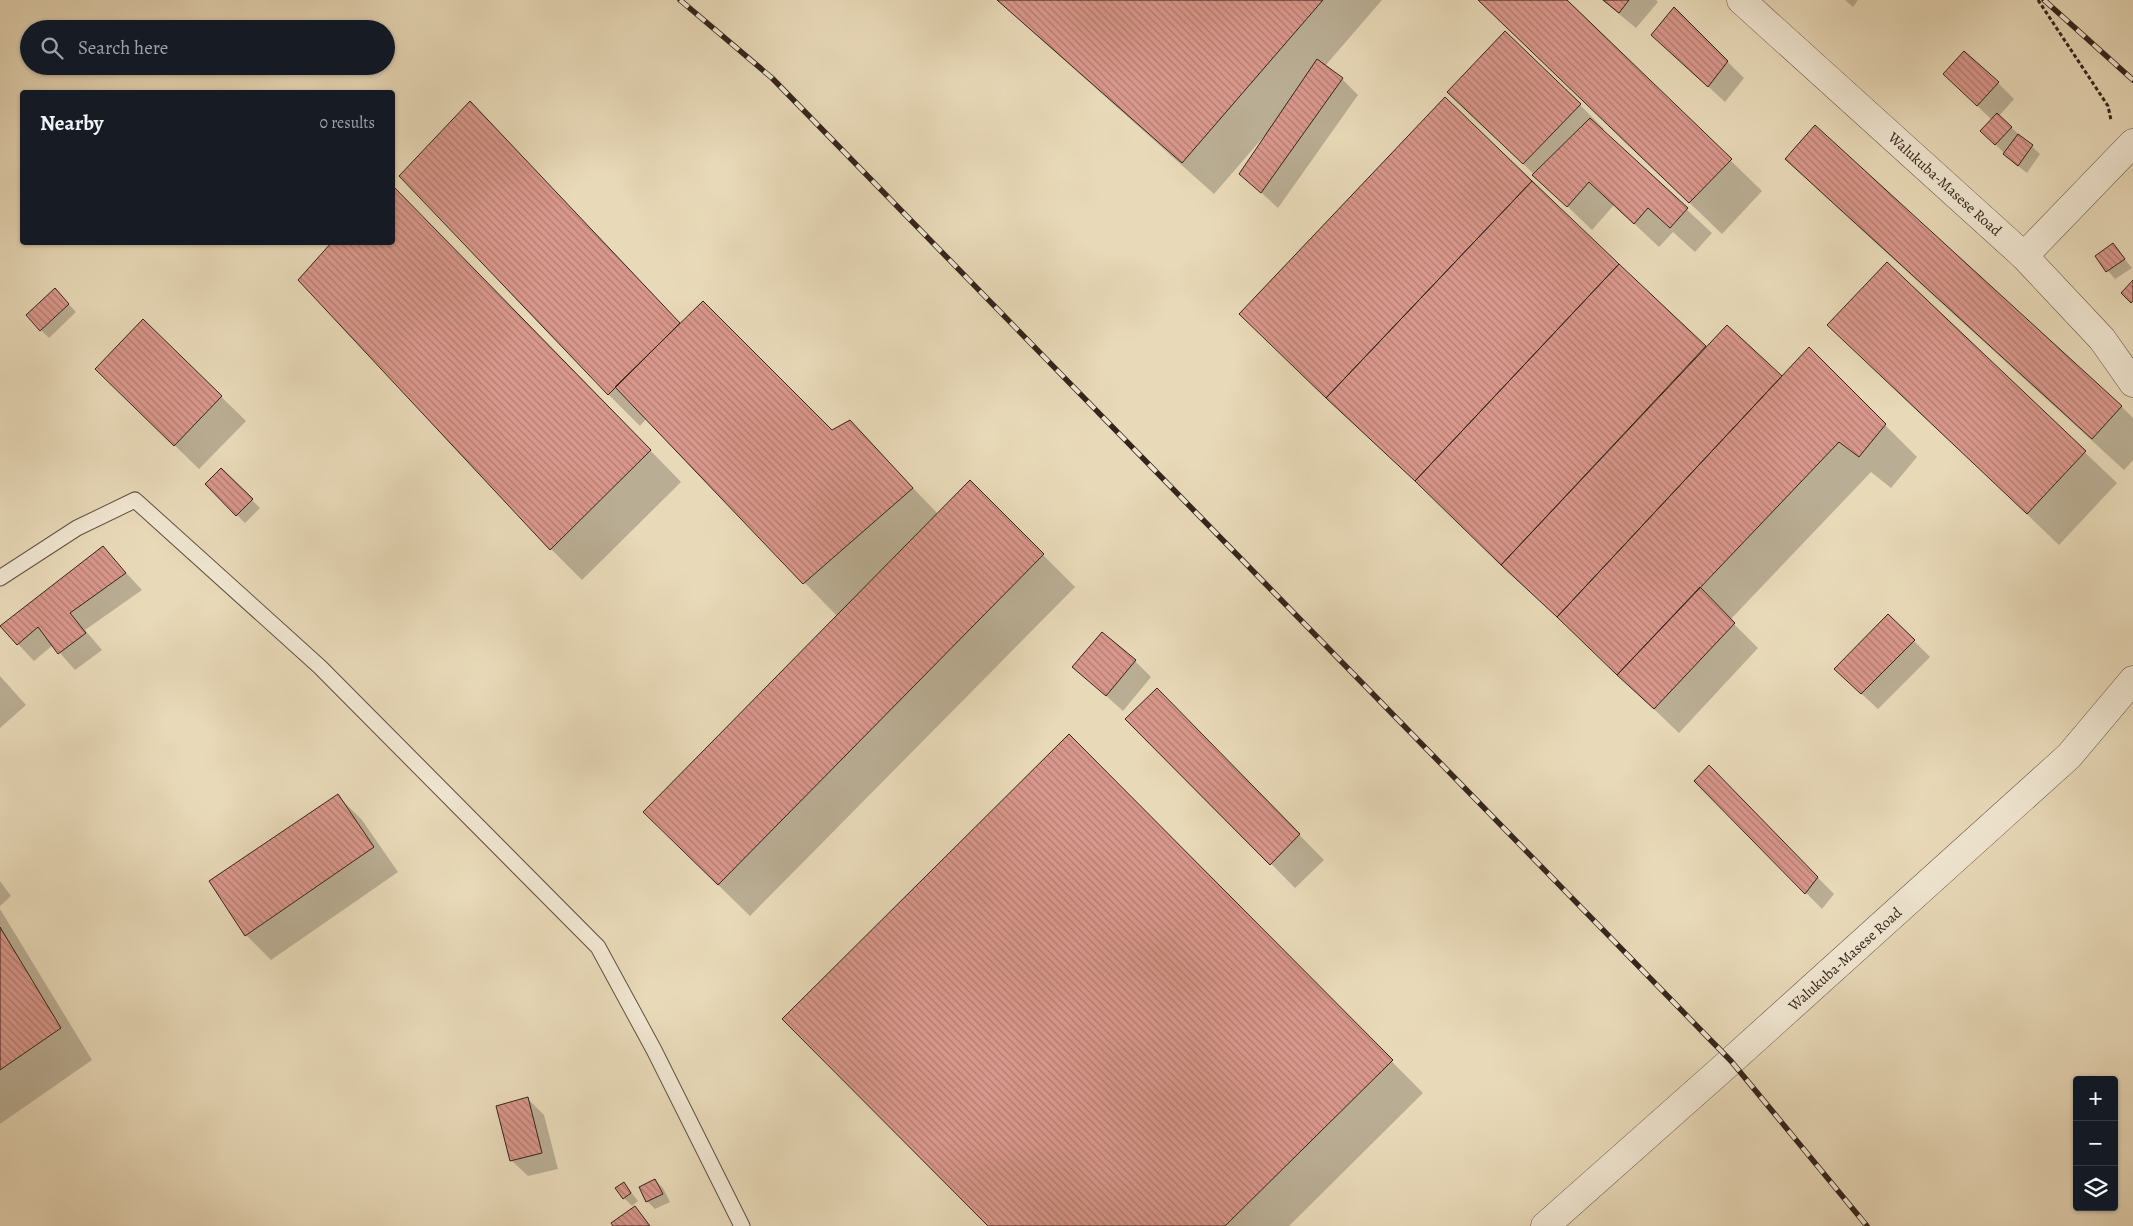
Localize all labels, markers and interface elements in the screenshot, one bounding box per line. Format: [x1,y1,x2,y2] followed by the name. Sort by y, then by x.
[20,20,395,75] search box
[38,34,66,62] icon: search
[78,35,168,61] text: Search here
[40,109,103,137] text: Nearby
[319,112,375,134] text: 0 results
[1883,127,2007,241] street label: Walukuba-Masese Road
[1783,902,1907,1016] street label: Walukuba-Masese Road
[2073,1076,2118,1211] map controls
[2073,1076,2118,1121] button: +
[2073,1121,2118,1166] button: −
[2073,1166,2118,1211] button: layers

